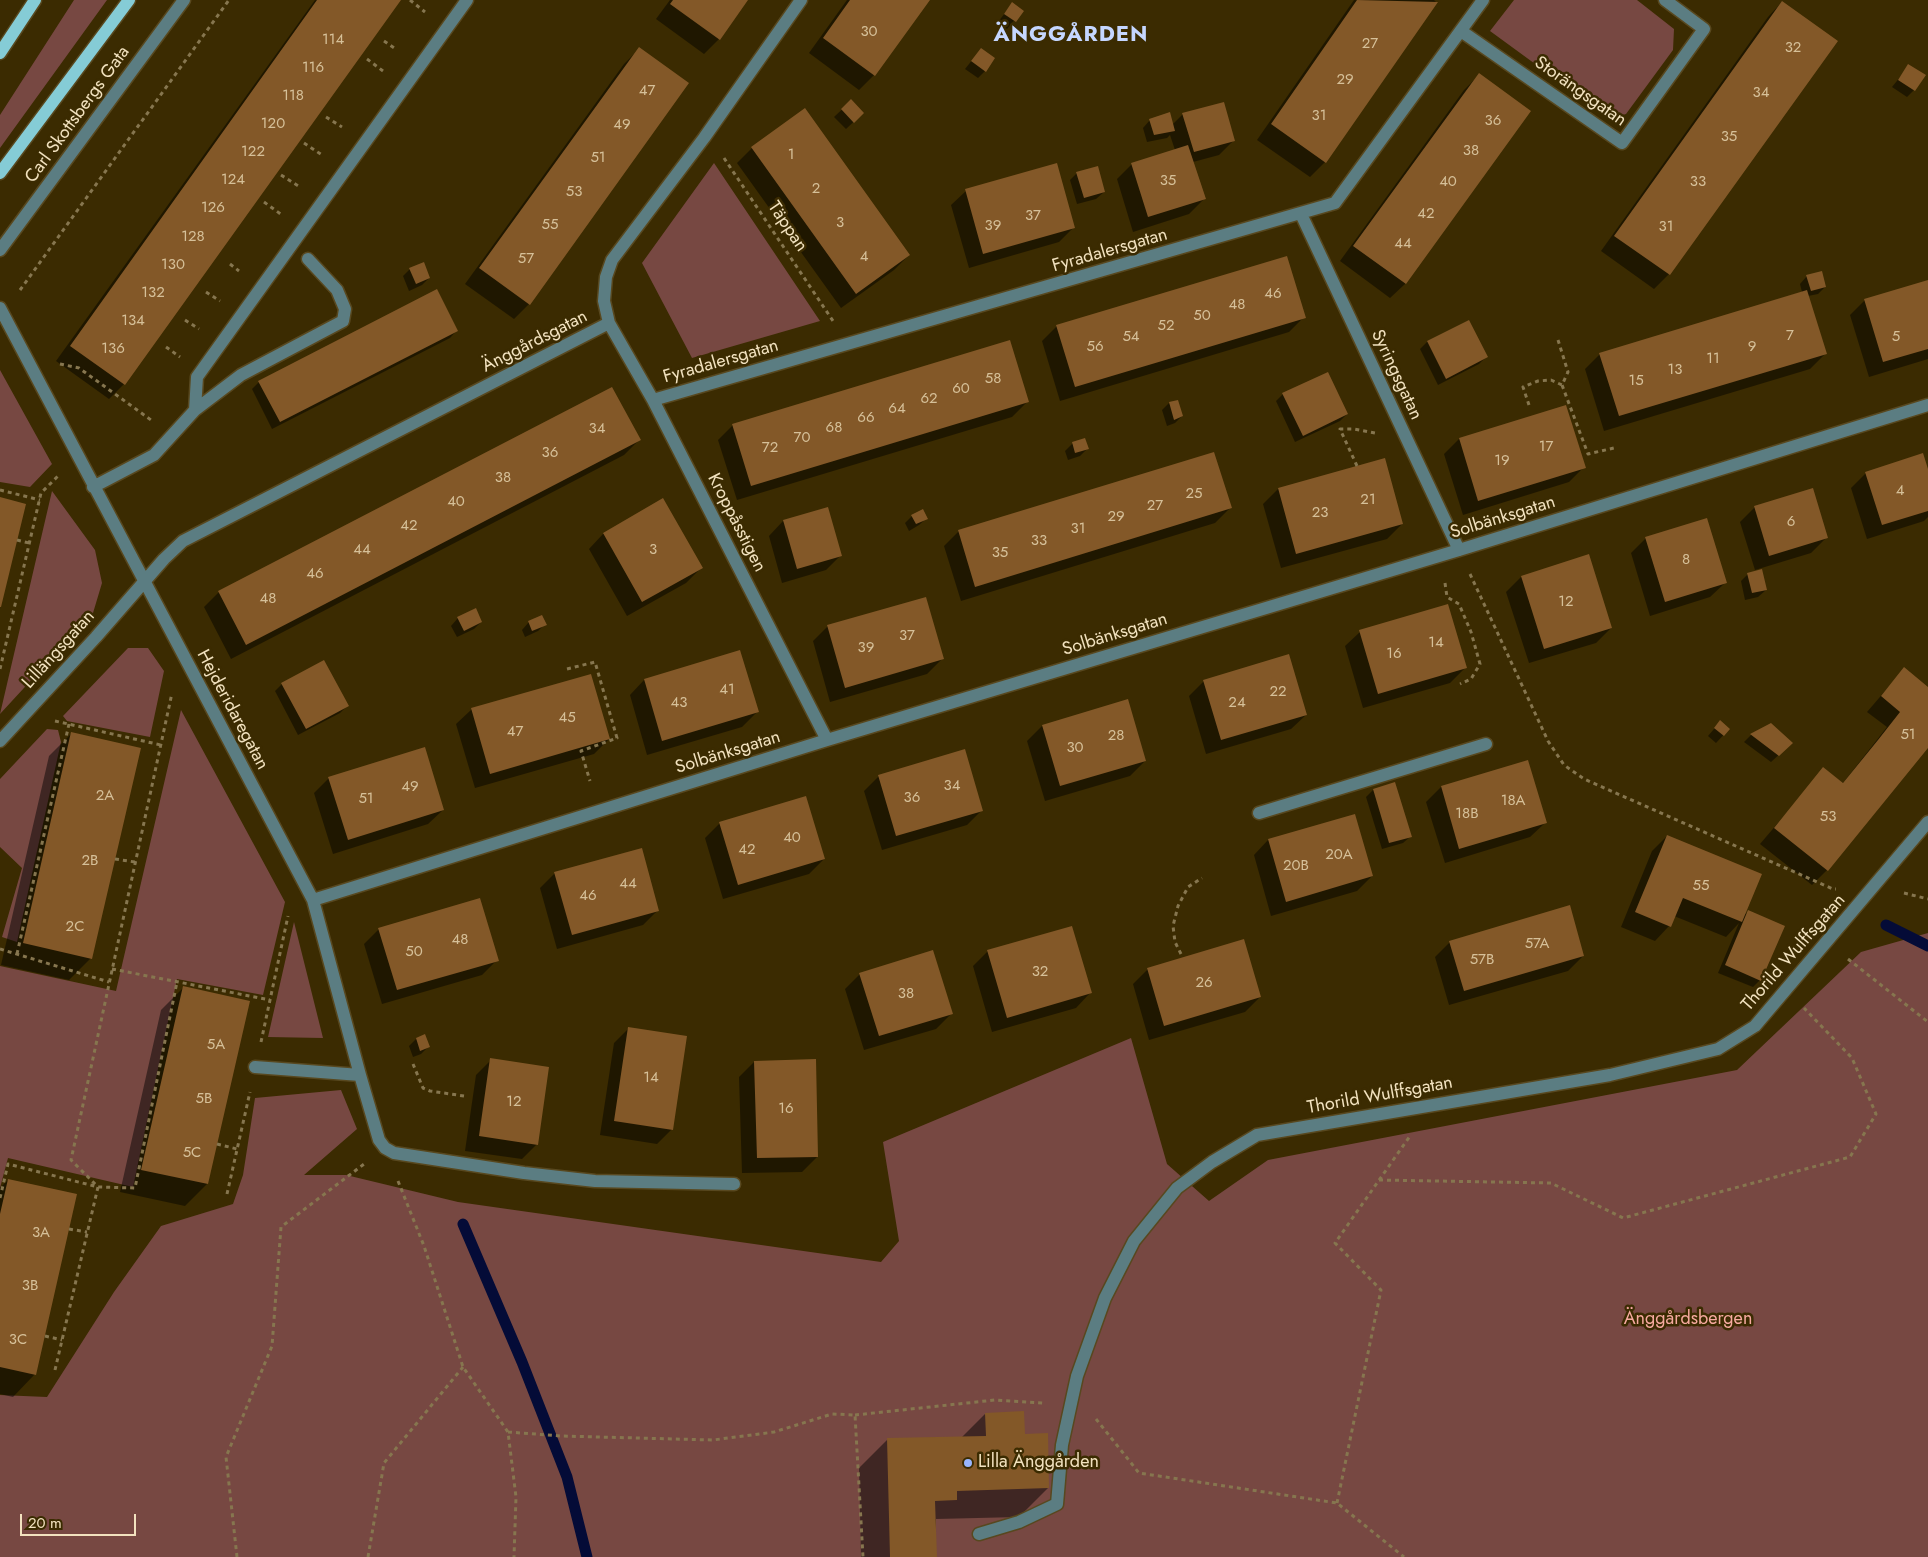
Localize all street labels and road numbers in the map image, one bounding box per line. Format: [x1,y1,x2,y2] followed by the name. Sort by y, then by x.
[21,42,135,188] street label: Carl Skottsbergs Gata
[1530,52,1630,132] street label: Storängsgatan
[762,198,812,256] street label: Täppan
[1050,224,1170,278] street label: Fyradalersgatan
[479,306,591,378] street label: Änggårdsgatan
[1366,327,1426,423] street label: Syringsgatan
[661,335,781,389] street label: Fyradalersgatan
[702,470,770,576] street label: Kroppåsstigen
[1448,492,1558,544] street label: Solbänksgatan
[18,606,100,694] street label: Lillängsgatan
[1060,609,1170,661] street label: Solbänksgatan
[191,646,273,774] street label: Hejderidaregatan
[673,727,783,779] street label: Solbänksgatan
[1738,890,1850,1016] street label: Thorild Wulffsgatan
[1306,1073,1454,1119] street label: Thorild Wulffsgatan

